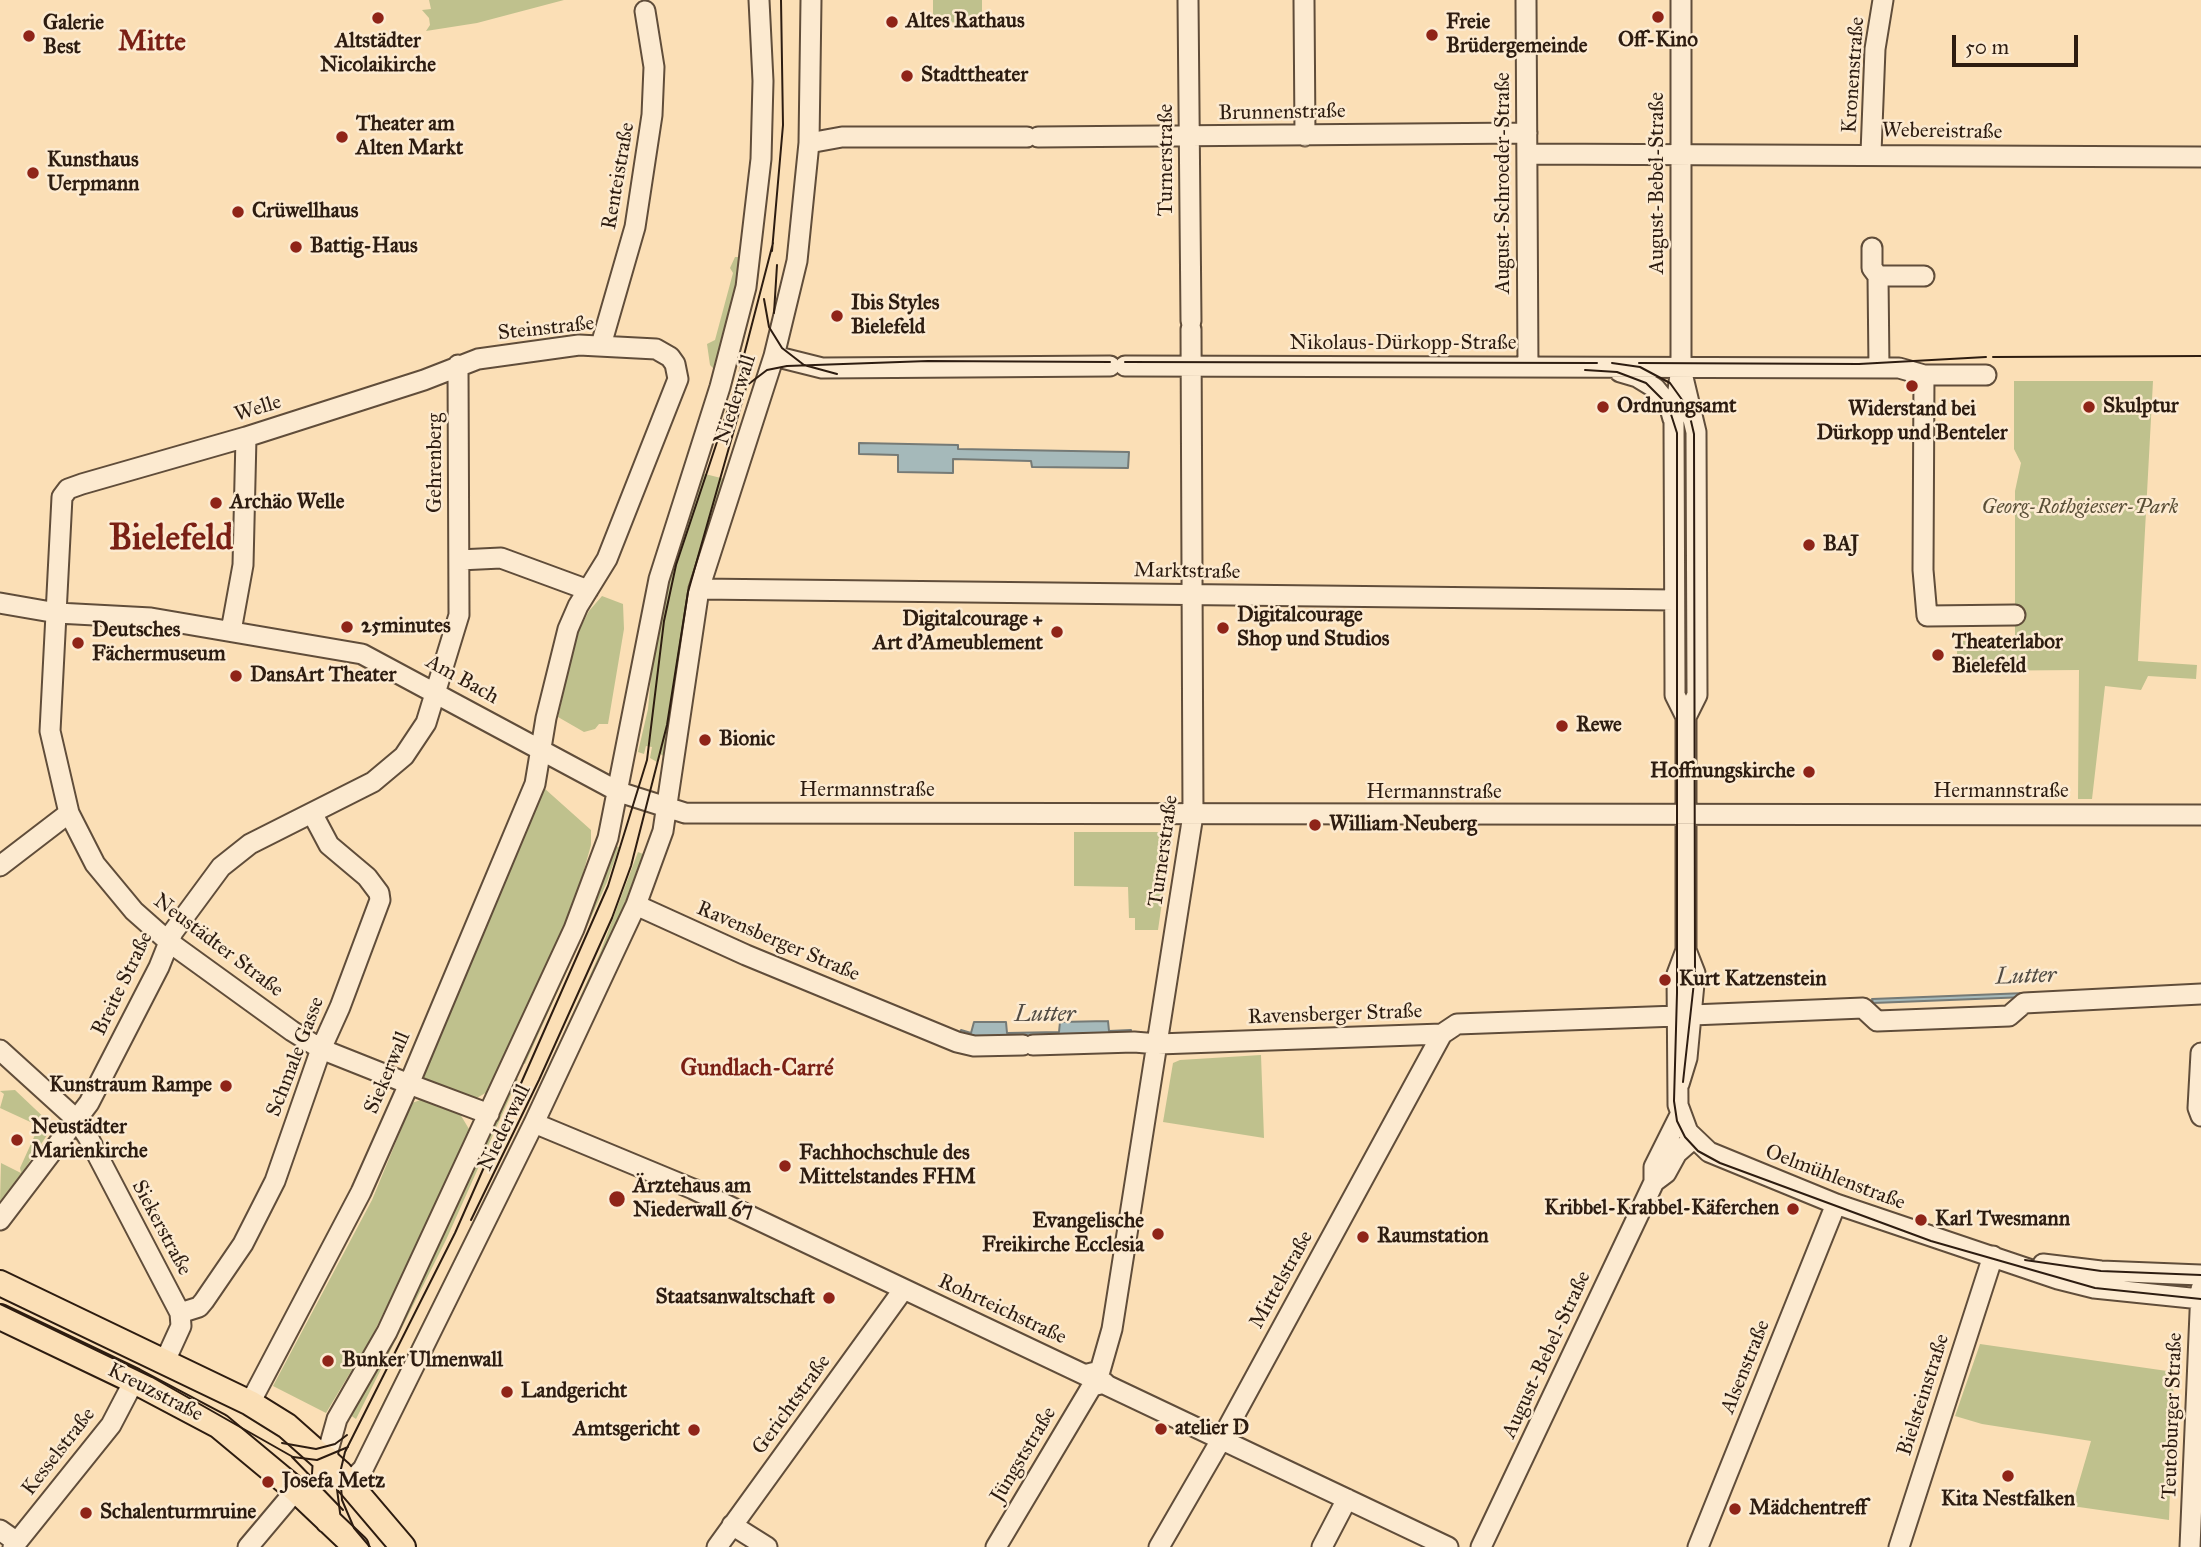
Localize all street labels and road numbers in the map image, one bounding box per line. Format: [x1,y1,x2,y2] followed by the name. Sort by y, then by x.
[1837,16,1871,134] street label: Kronenstraße
[1491,72,1517,294] street label: August-Schroeder-Straße
[1645,92,1671,274] street label: August-Bebel-Straße
[1218,99,1346,127] street label: Brunnenstraße
[1154,104,1180,216] street label: Turnerstraße
[1882,118,2002,146] street label: Webereistraße
[597,121,641,231] street label: Renteistraße
[497,311,595,347] street label: Steinstraße
[1290,331,1516,357] street label: Nikolaus-Dürkopp-Straße
[710,352,762,448] street label: Niederwall
[231,390,285,428] street label: Welle
[423,413,449,513] street label: Gehrenberg
[1133,558,1241,586] street label: Marktstraße
[421,650,503,710] street label: Am Bach
[799,778,935,804] street label: Hermannstraße
[1933,779,2069,805] street label: Hermannstraße
[1366,780,1502,806] street label: Hermannstraße
[1144,794,1184,908] street label: Turnerstraße
[148,889,288,1003] street label: Neustädter Straße
[693,896,863,988] street label: Ravensberger Straße
[87,928,159,1040] street label: Breite Straße
[262,994,330,1120] street label: Schmale Gasse
[1247,999,1423,1031] street label: Ravensberger Straße
[359,1028,417,1118] street label: Siekerwall
[473,1081,537,1175] street label: Niederwall
[1761,1140,1909,1216] street label: Oelmühlenstraße
[125,1176,197,1280] street label: Siekerstraße
[1245,1227,1319,1333] street label: Mittelstraße
[1497,1267,1597,1443] street label: August-Bebel-Straße
[934,1269,1070,1351] street label: Rohrteichstraße
[1716,1316,1776,1418] street label: Alsenstraße
[1892,1331,1956,1459] street label: Bielsteinstraße
[2157,1332,2189,1500] street label: Teutoburger Straße
[747,1350,837,1460] street label: Gerichtstraße
[103,1358,207,1428] street label: Kreuzstraße
[17,1403,101,1501] street label: Kesselstraße
[986,1403,1062,1507] street label: Jüngststraße

